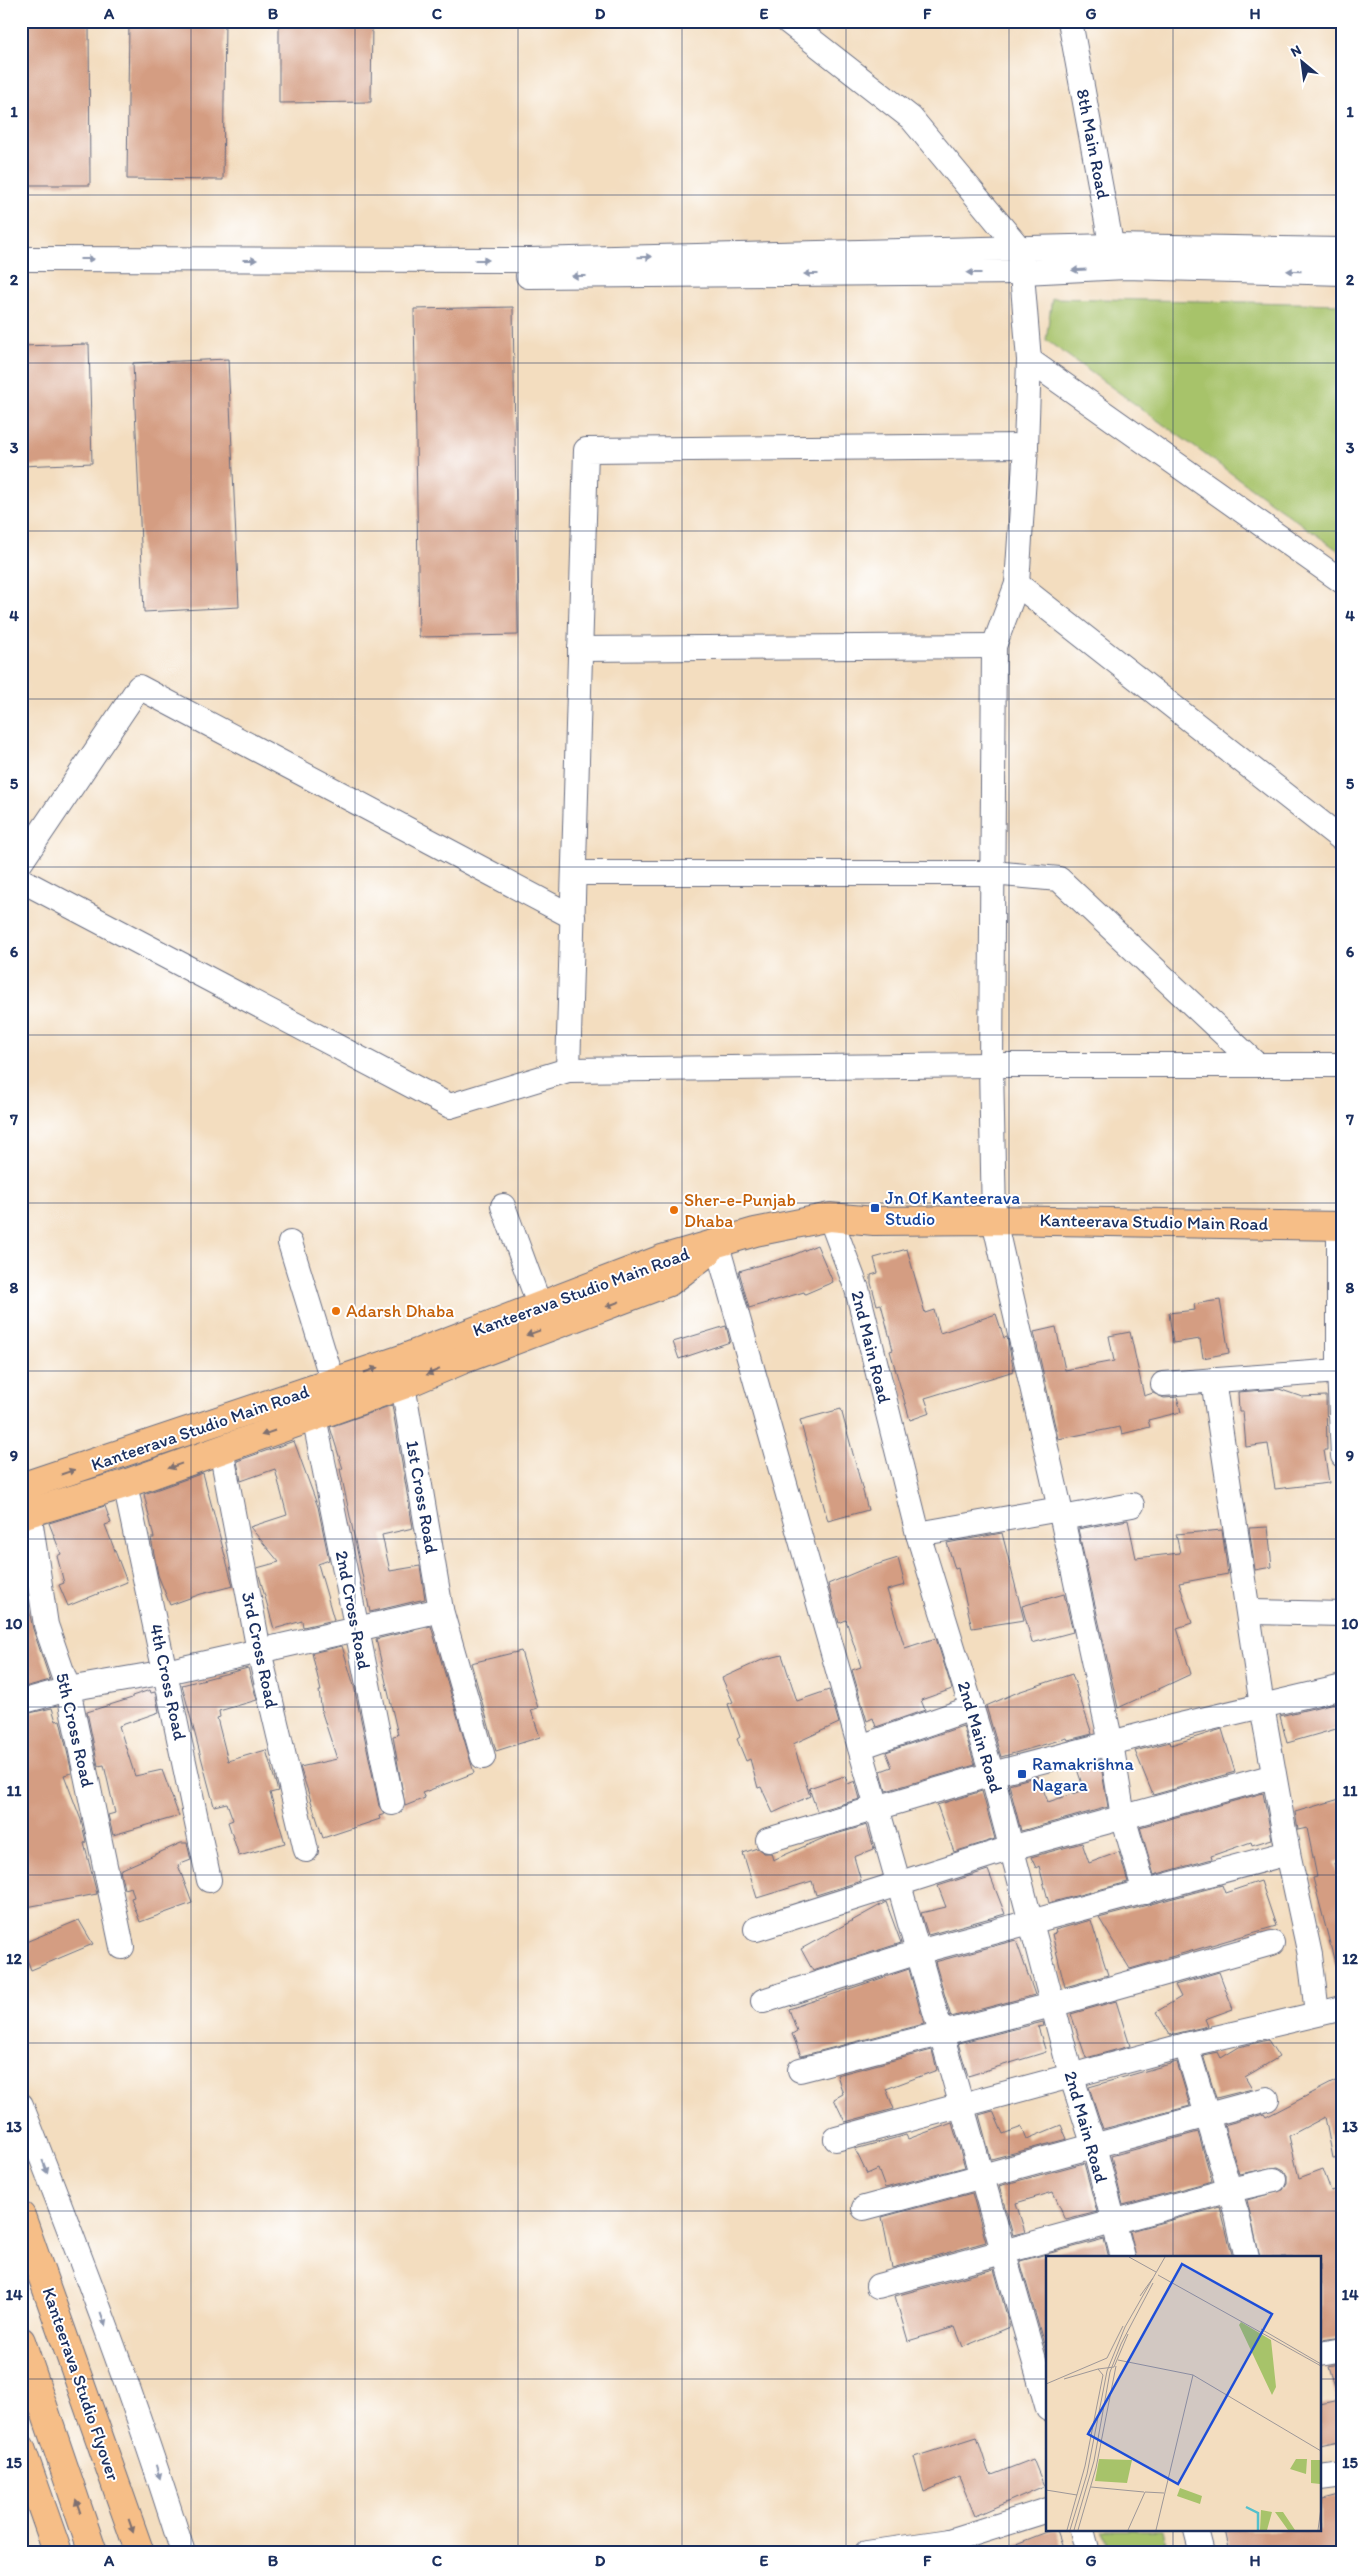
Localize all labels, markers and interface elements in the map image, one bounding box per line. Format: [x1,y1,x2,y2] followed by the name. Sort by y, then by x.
[103,4,115,23] text: A
[268,4,279,23] text: B
[432,4,443,23] text: C
[595,4,606,23] text: D
[760,4,769,23] text: E
[923,4,932,23] text: F
[1085,4,1097,23] text: G
[1249,4,1261,23] text: H
[1276,38,1326,88] north arrow
[1288,41,1304,61] text: N
[1072,87,1114,201] street label: 8th Main Road
[10,102,18,121] text: 1
[1346,102,1354,121] text: 1
[637,252,653,260] one-way arrow
[80,256,96,264] one-way arrow
[242,256,258,264] one-way arrow
[475,256,491,264] one-way arrow
[1071,266,1087,274] one-way arrow
[1286,267,1302,275] one-way arrow
[966,269,982,277] one-way arrow
[10,270,19,289] text: 2
[803,270,819,278] one-way arrow
[1346,270,1355,289] text: 2
[571,272,587,280] one-way arrow
[10,438,19,457] text: 3
[1346,438,1355,457] text: 3
[9,606,19,625] text: 4
[1345,606,1355,625] text: 4
[10,774,19,793] text: 5
[1346,774,1355,793] text: 5
[10,942,19,961] text: 6
[1346,942,1355,961] text: 6
[9,1110,18,1129] text: 7
[1345,1110,1354,1129] text: 7
[885,1187,1020,1230] place label: Jn Of Kanteerava Studio
[684,1189,796,1232] place label: Sher-e-Punjab Dhaba
[869,1202,881,1214] marker: Jn Of Kanteerava Studio
[668,1204,680,1216] marker: Sher-e-Punjab Dhaba
[1039,1209,1269,1235] street label: Kanteerava Studio Main Road
[470,1242,693,1341] street label: Kanteerava Studio Main Road
[10,1278,19,1297] text: 8
[1346,1278,1355,1297] text: 8
[846,1288,896,1406] street label: 2nd Main Road
[346,1300,454,1322] place label: Adarsh Dhaba
[605,1301,620,1308] one-way arrow
[330,1305,342,1317] marker: Adarsh Dhaba
[525,1329,540,1337] one-way arrow
[363,1365,378,1373] one-way arrow
[426,1369,440,1377] one-way arrow
[88,1380,312,1476] street label: Kanteerava Studio Main Road
[260,1429,275,1437] one-way arrow
[401,1439,443,1556] street label: 1st Cross Road
[10,1446,18,1465] text: 9
[1346,1446,1354,1465] text: 9
[167,1462,182,1470] one-way arrow
[60,1468,75,1475] one-way arrow
[331,1549,375,1672] street label: 2nd Cross Road
[237,1590,283,1710] street label: 3rd Cross Road
[5,1614,23,1633] text: 10
[1341,1614,1359,1633] text: 10
[145,1622,191,1742] street label: 4th Cross Road
[51,1671,99,1790] street label: 5th Cross Road
[953,1679,1007,1795] street label: 2nd Main Road
[1032,1753,1135,1796] place label: Ramakrishna Nagara
[1016,1768,1028,1780] marker: Ramakrishna Nagara
[7,1781,22,1800] text: 11
[1343,1781,1358,1800] text: 11
[6,1949,23,1968] text: 12
[1342,1949,1359,1968] text: 12
[1060,2069,1112,2186] street label: 2nd Main Road
[6,2117,22,2136] text: 13
[1342,2117,1358,2136] text: 13
[41,2160,49,2175] one-way arrow
[1046,2256,1322,2532] inset map
[38,2284,125,2484] street label: Kanteerava Studio Flyover
[5,2285,23,2304] text: 14
[1341,2285,1359,2304] text: 14
[99,2312,107,2327] one-way arrow
[6,2453,23,2472] text: 15
[1342,2453,1359,2472] text: 15
[154,2465,162,2480] one-way arrow
[74,2499,81,2514] one-way arrow
[127,2519,135,2534] one-way arrow
[103,2551,115,2570] text: A
[268,2551,279,2570] text: B
[432,2551,443,2570] text: C
[595,2551,606,2570] text: D
[760,2551,769,2570] text: E
[923,2551,932,2570] text: F
[1085,2551,1097,2570] text: G
[1249,2551,1261,2570] text: H

